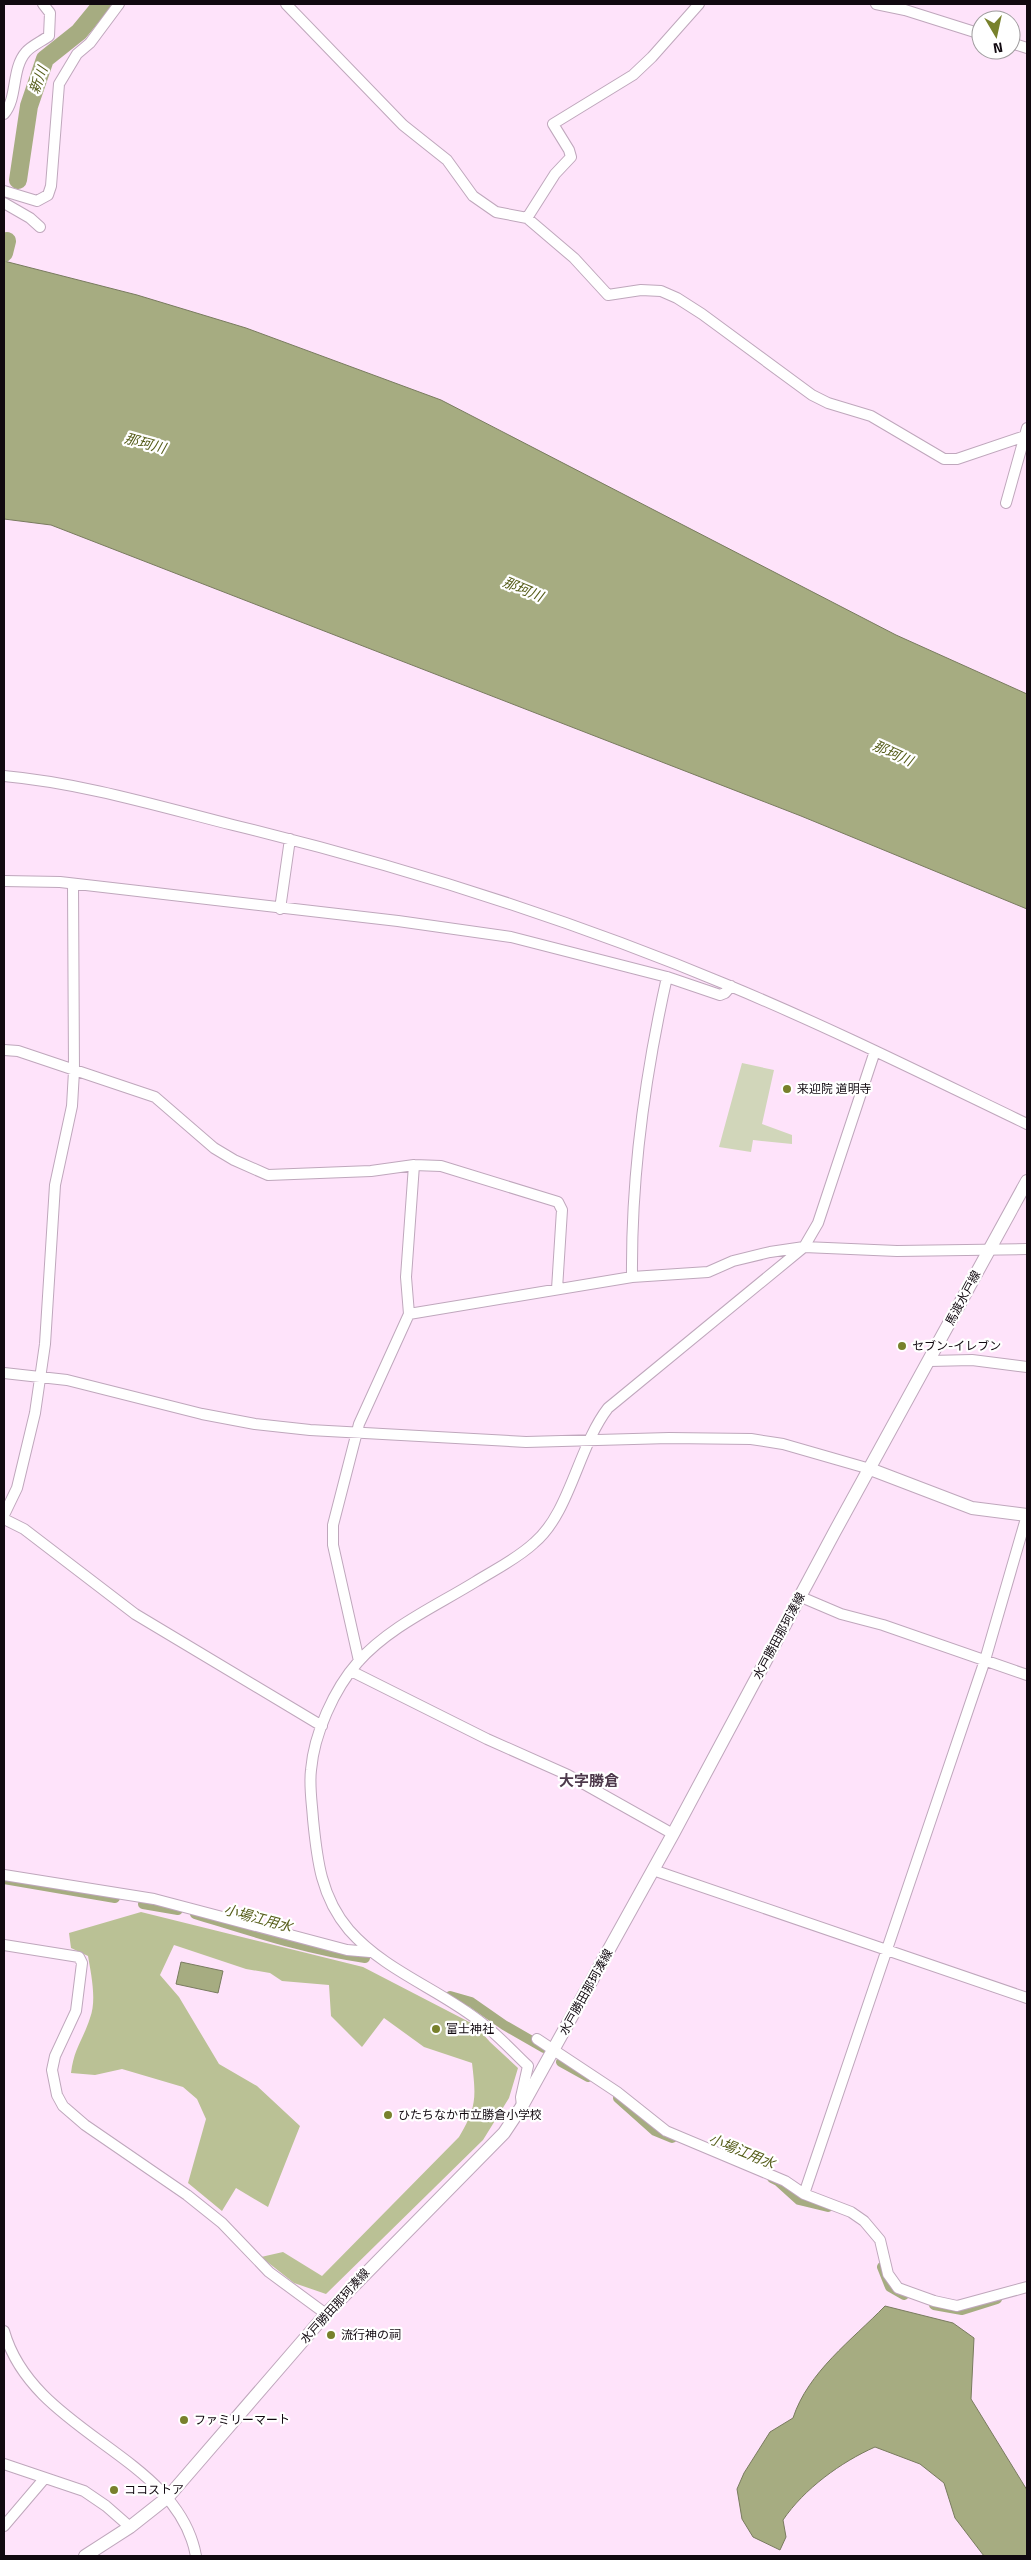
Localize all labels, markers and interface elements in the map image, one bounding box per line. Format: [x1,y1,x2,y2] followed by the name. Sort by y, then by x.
[971,10,1021,60] north arrow
[992,37,1005,59] text: N
[23,61,53,97] water label: 新川
[122,427,170,459] water label: 那珂川
[500,571,548,607] water label: 那珂川
[870,734,918,771] water label: 那珂川
[797,1079,872,1098] place label: 来迎院 道明寺
[781,1083,793,1095] marker: 来迎院 道明寺
[940,1267,985,1329] street label: 馬渡水戸線
[912,1336,1001,1355] place label: セブン-イレブン
[896,1340,908,1352] marker: セブン-イレブン
[748,1589,809,1683] street label: 水戸勝田那珂湊線
[559,1769,619,1792] district label: 大字勝倉
[222,1898,297,1937] water label: 小場江用水
[554,1945,617,2038] street label: 水戸勝田那珂湊線
[446,2019,494,2038] place label: 富士神社
[430,2023,442,2035] marker: 富士神社
[398,2105,542,2124] place label: ひたちなか市立勝倉小学校
[382,2109,394,2121] marker: ひたちなか市立勝倉小学校
[706,2128,780,2174] water label: 小場江用水
[295,2264,374,2348] street label: 水戸勝田那珂湊線
[341,2325,401,2344] place label: 流行神の祠
[325,2329,337,2341] marker: 流行神の祠
[194,2410,290,2429] place label: ファミリーマート
[178,2414,190,2426] marker: ファミリーマート
[124,2480,184,2499] place label: ココストア
[108,2484,120,2496] marker: ココストア

